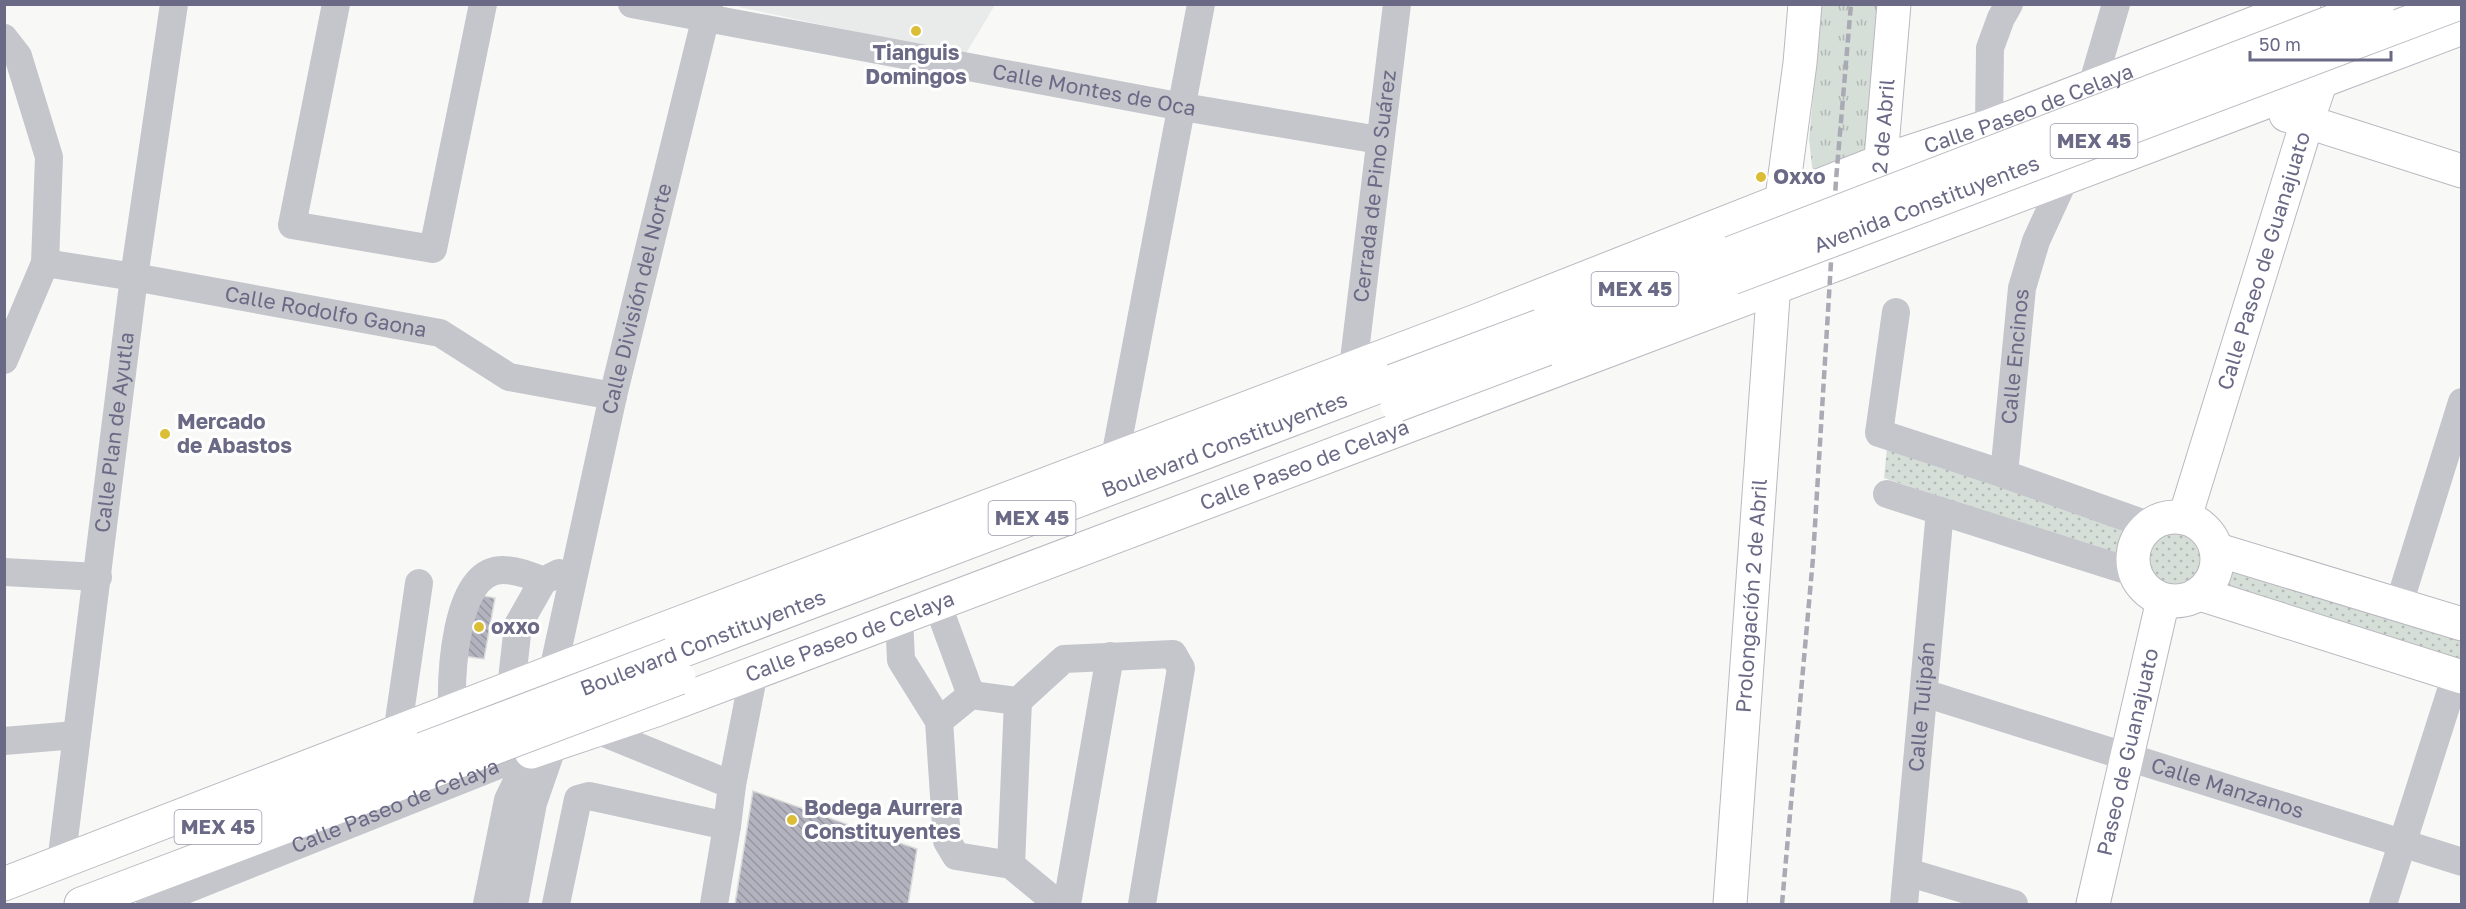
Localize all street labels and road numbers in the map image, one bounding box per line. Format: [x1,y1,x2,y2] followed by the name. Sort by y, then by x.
[1920,57,2137,158] street label: Calle Paseo de Celaya
[990,58,1198,121] street label: Calle Montes de Oca
[1347,68,1401,304] street label: Cerrada de Pino Suárez
[1866,78,1900,175] street label: 2 de Abril
[2050,124,2138,158] road number: MEX 45
[2211,128,2315,393] street label: Calle Paseo de Guanajuato
[1810,149,2043,258] street label: Avenida Constituyentes
[595,180,677,417] street label: Calle División del Norte
[1592,272,1678,306] road number: MEX 45
[223,280,429,342] street label: Calle Rodolfo Gaona
[1995,287,2034,426] street label: Calle Encinos
[88,330,139,534] street label: Calle Plan de Ayutla
[1098,386,1351,502] street label: Boulevard Constituyentes
[1196,413,1412,515] street label: Calle Paseo de Celaya
[1730,478,1772,714] street label: Prolongación 2 de Abril
[988,501,1076,535] road number: MEX 45
[576,583,829,701] street label: Boulevard Constituyentes
[741,585,958,687] street label: Calle Paseo de Celaya
[1902,640,1940,773] street label: Calle Tulipán
[2091,645,2164,858] street label: Paseo de Guanajuato
[2148,751,2307,824] street label: Calle Manzanos
[287,752,503,858] street label: Calle Paseo de Celaya
[174,810,262,844] road number: MEX 45

